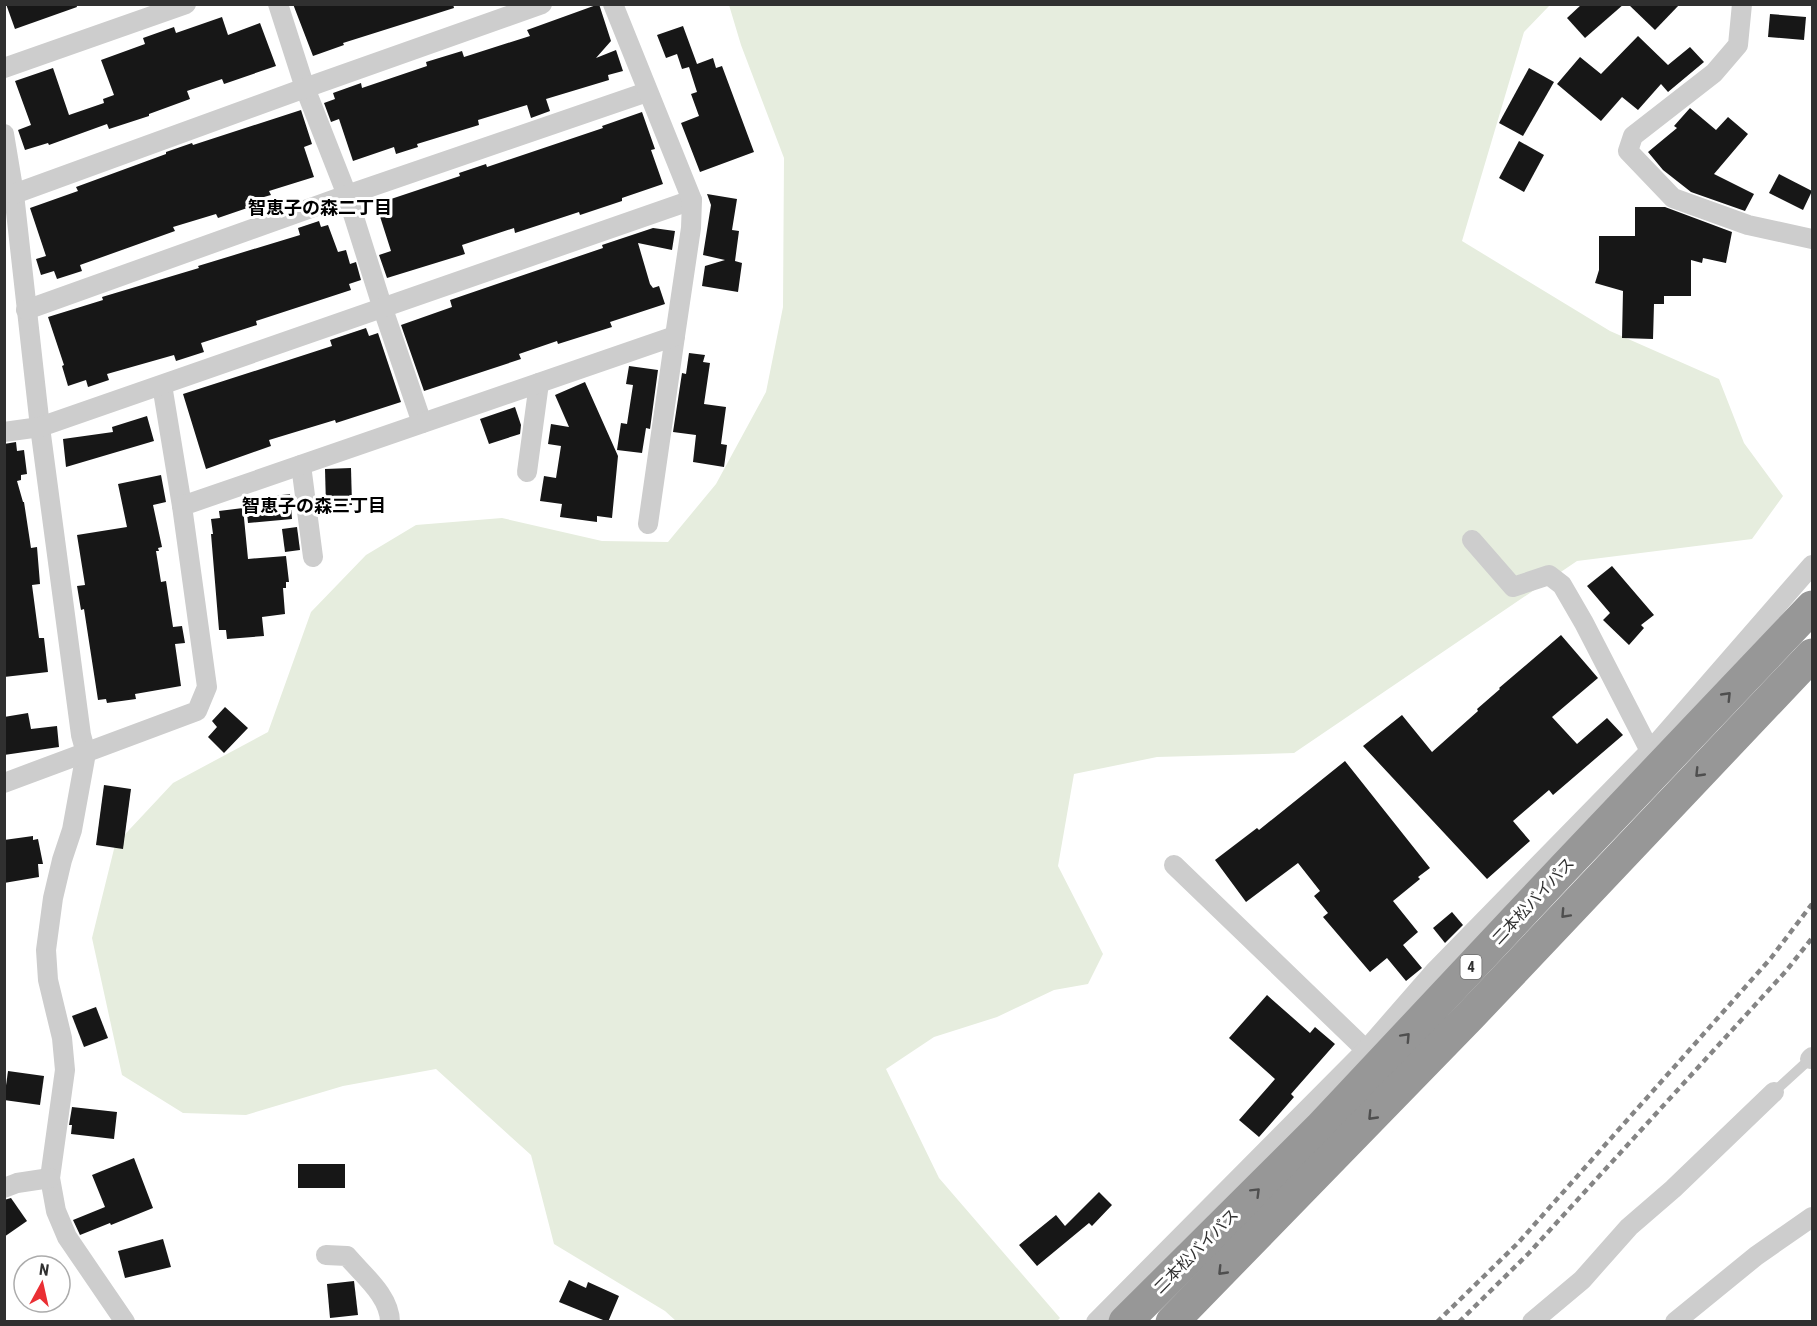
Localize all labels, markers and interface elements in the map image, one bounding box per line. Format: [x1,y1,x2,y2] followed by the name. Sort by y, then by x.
[248,197,392,218] district label: 智恵子の森二丁目
[242,495,386,516] district label: 智恵子の森三丁目
[1720,692,1731,702] one-way arrow
[1696,765,1707,776] one-way arrow
[1488,854,1578,948] street label: 二本松バイパス
[1561,908,1572,918] one-way arrow
[1460,955,1482,979] road number: 4
[1399,1033,1410,1043] one-way arrow
[1369,1108,1380,1119] one-way arrow
[1249,1188,1260,1198] one-way arrow
[1150,1205,1242,1297] street label: 二本松バイパス
[12,1254,72,1314] north arrow
[38,1260,50,1280] text: N
[1218,1263,1229,1274] one-way arrow

